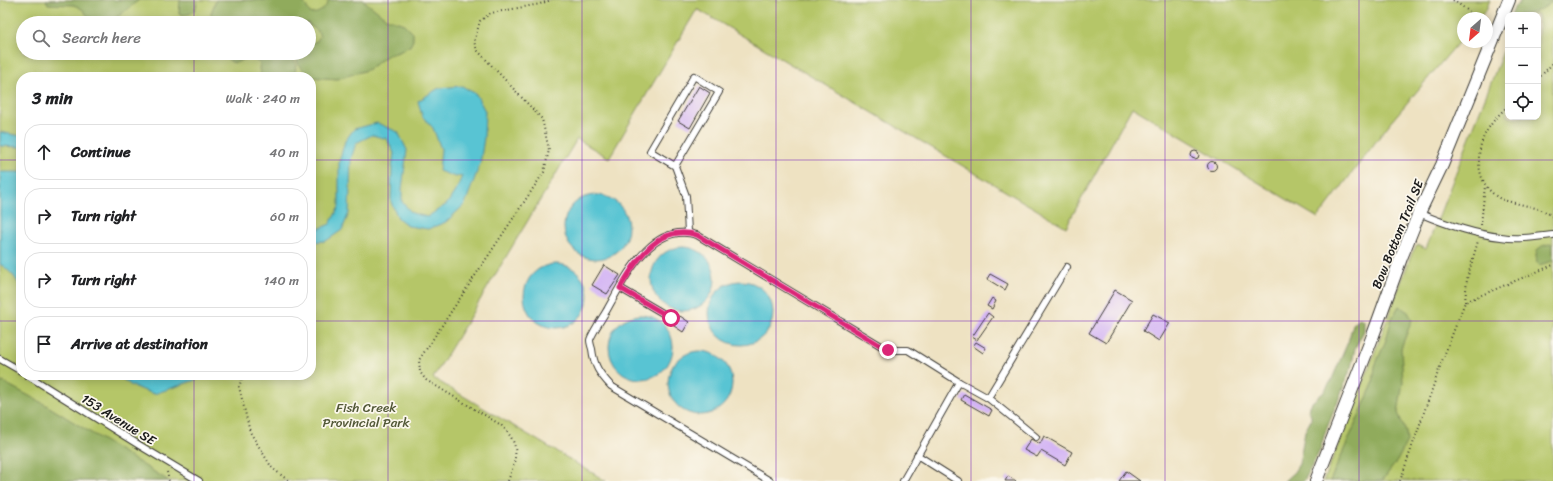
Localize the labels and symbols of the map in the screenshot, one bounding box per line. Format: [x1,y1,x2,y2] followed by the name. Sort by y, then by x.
[1457,12,1493,48] north arrow
[1365,175,1430,292] street label: Bow Bottom Trail SE
[662,309,680,327] route start
[879,341,897,359] route end
[77,387,161,452] street label: 153 Avenue SE
[323,396,410,434] park label: Fish Creek Provincial Park

